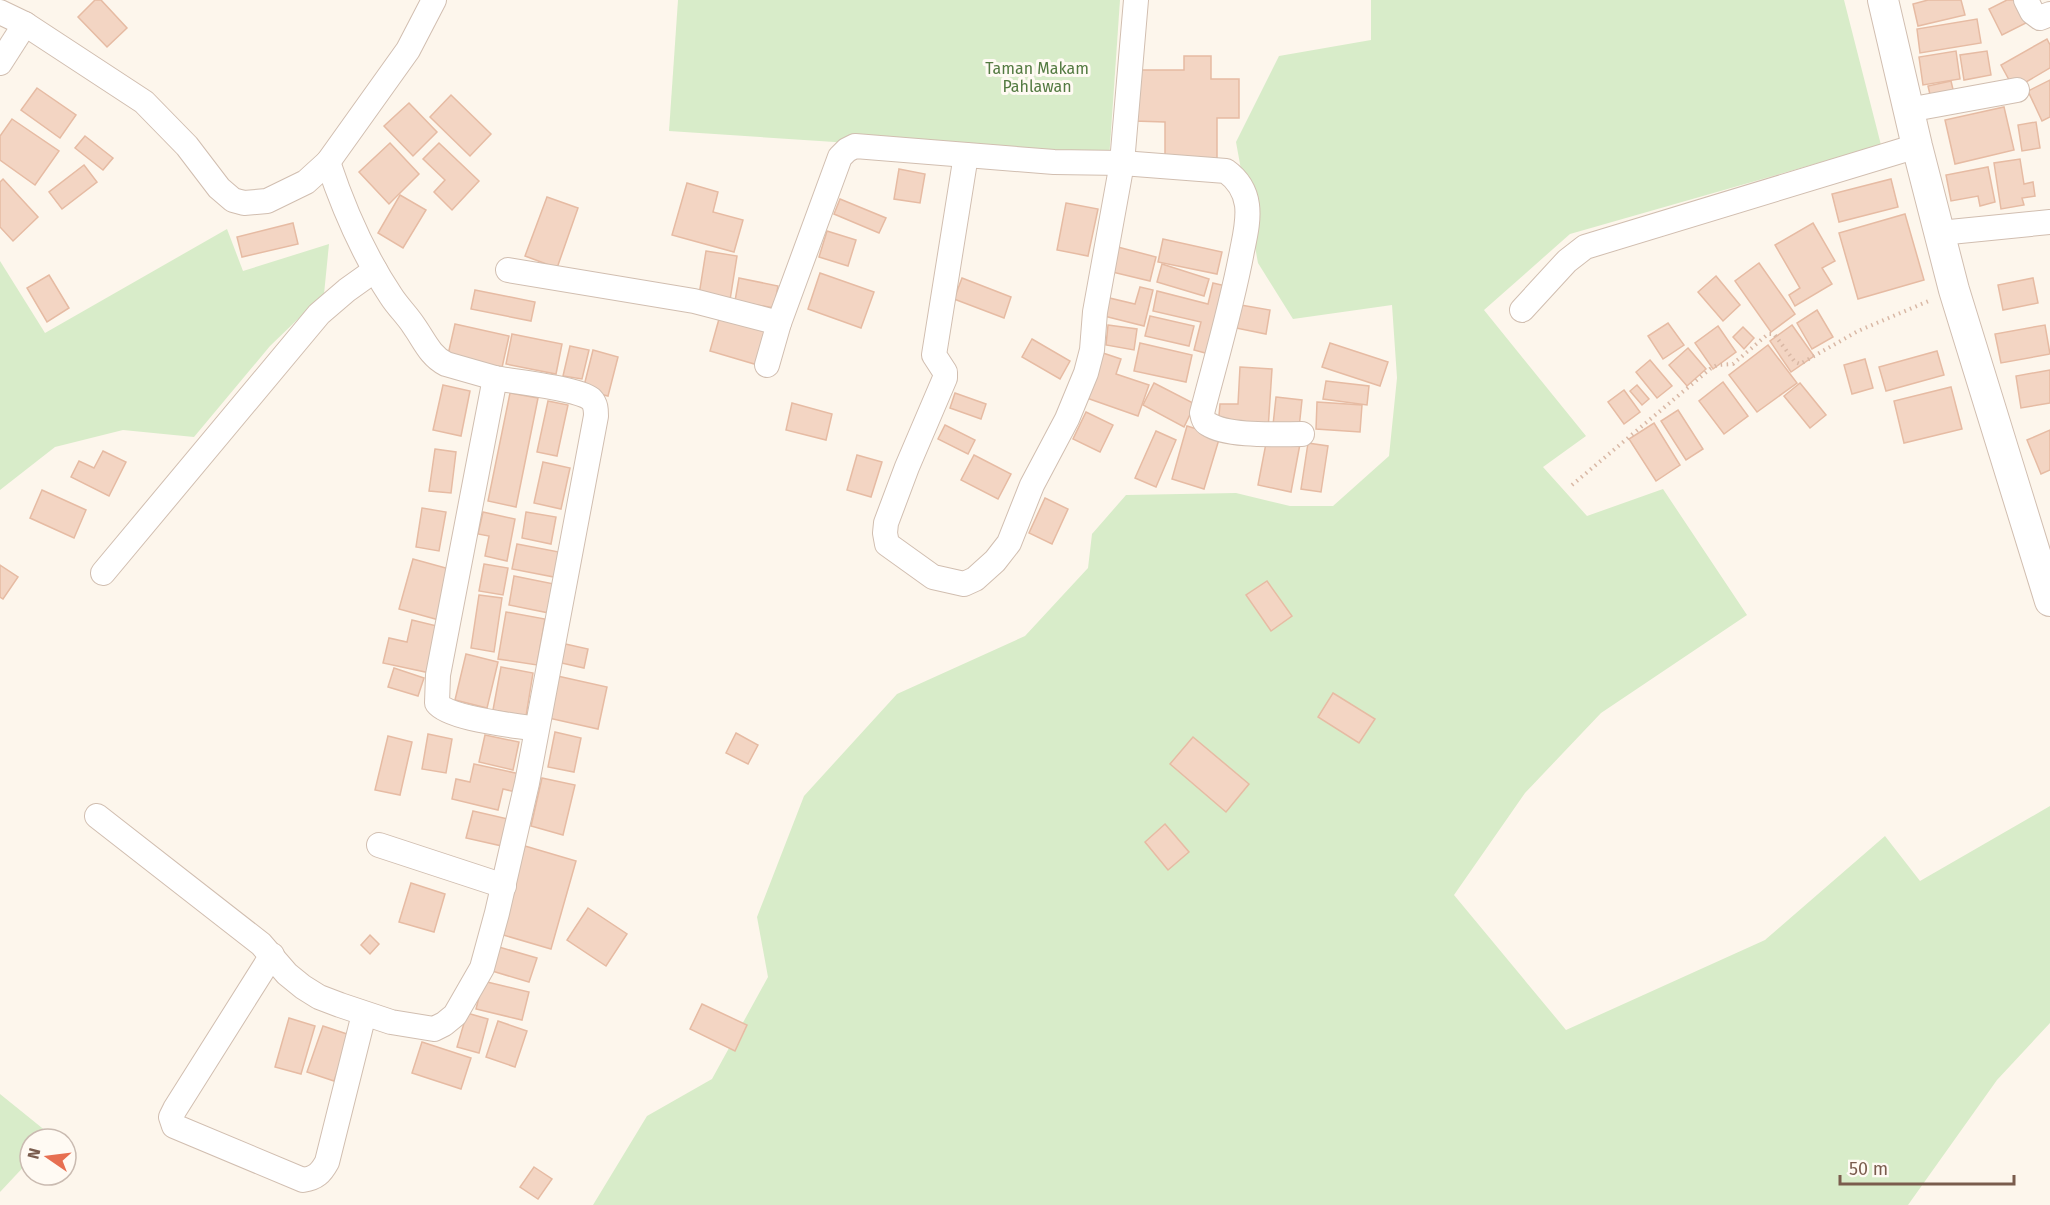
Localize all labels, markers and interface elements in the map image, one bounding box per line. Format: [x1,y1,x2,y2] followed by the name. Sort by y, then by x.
[985,59,1089,96] park label: Taman Makam Pahlawan
[18,1127,78,1187] north arrow
[23,1146,44,1161] text: N
[1840,1148,2014,1186] scale bar
[1849,1158,1888,1180] text: 50 m

